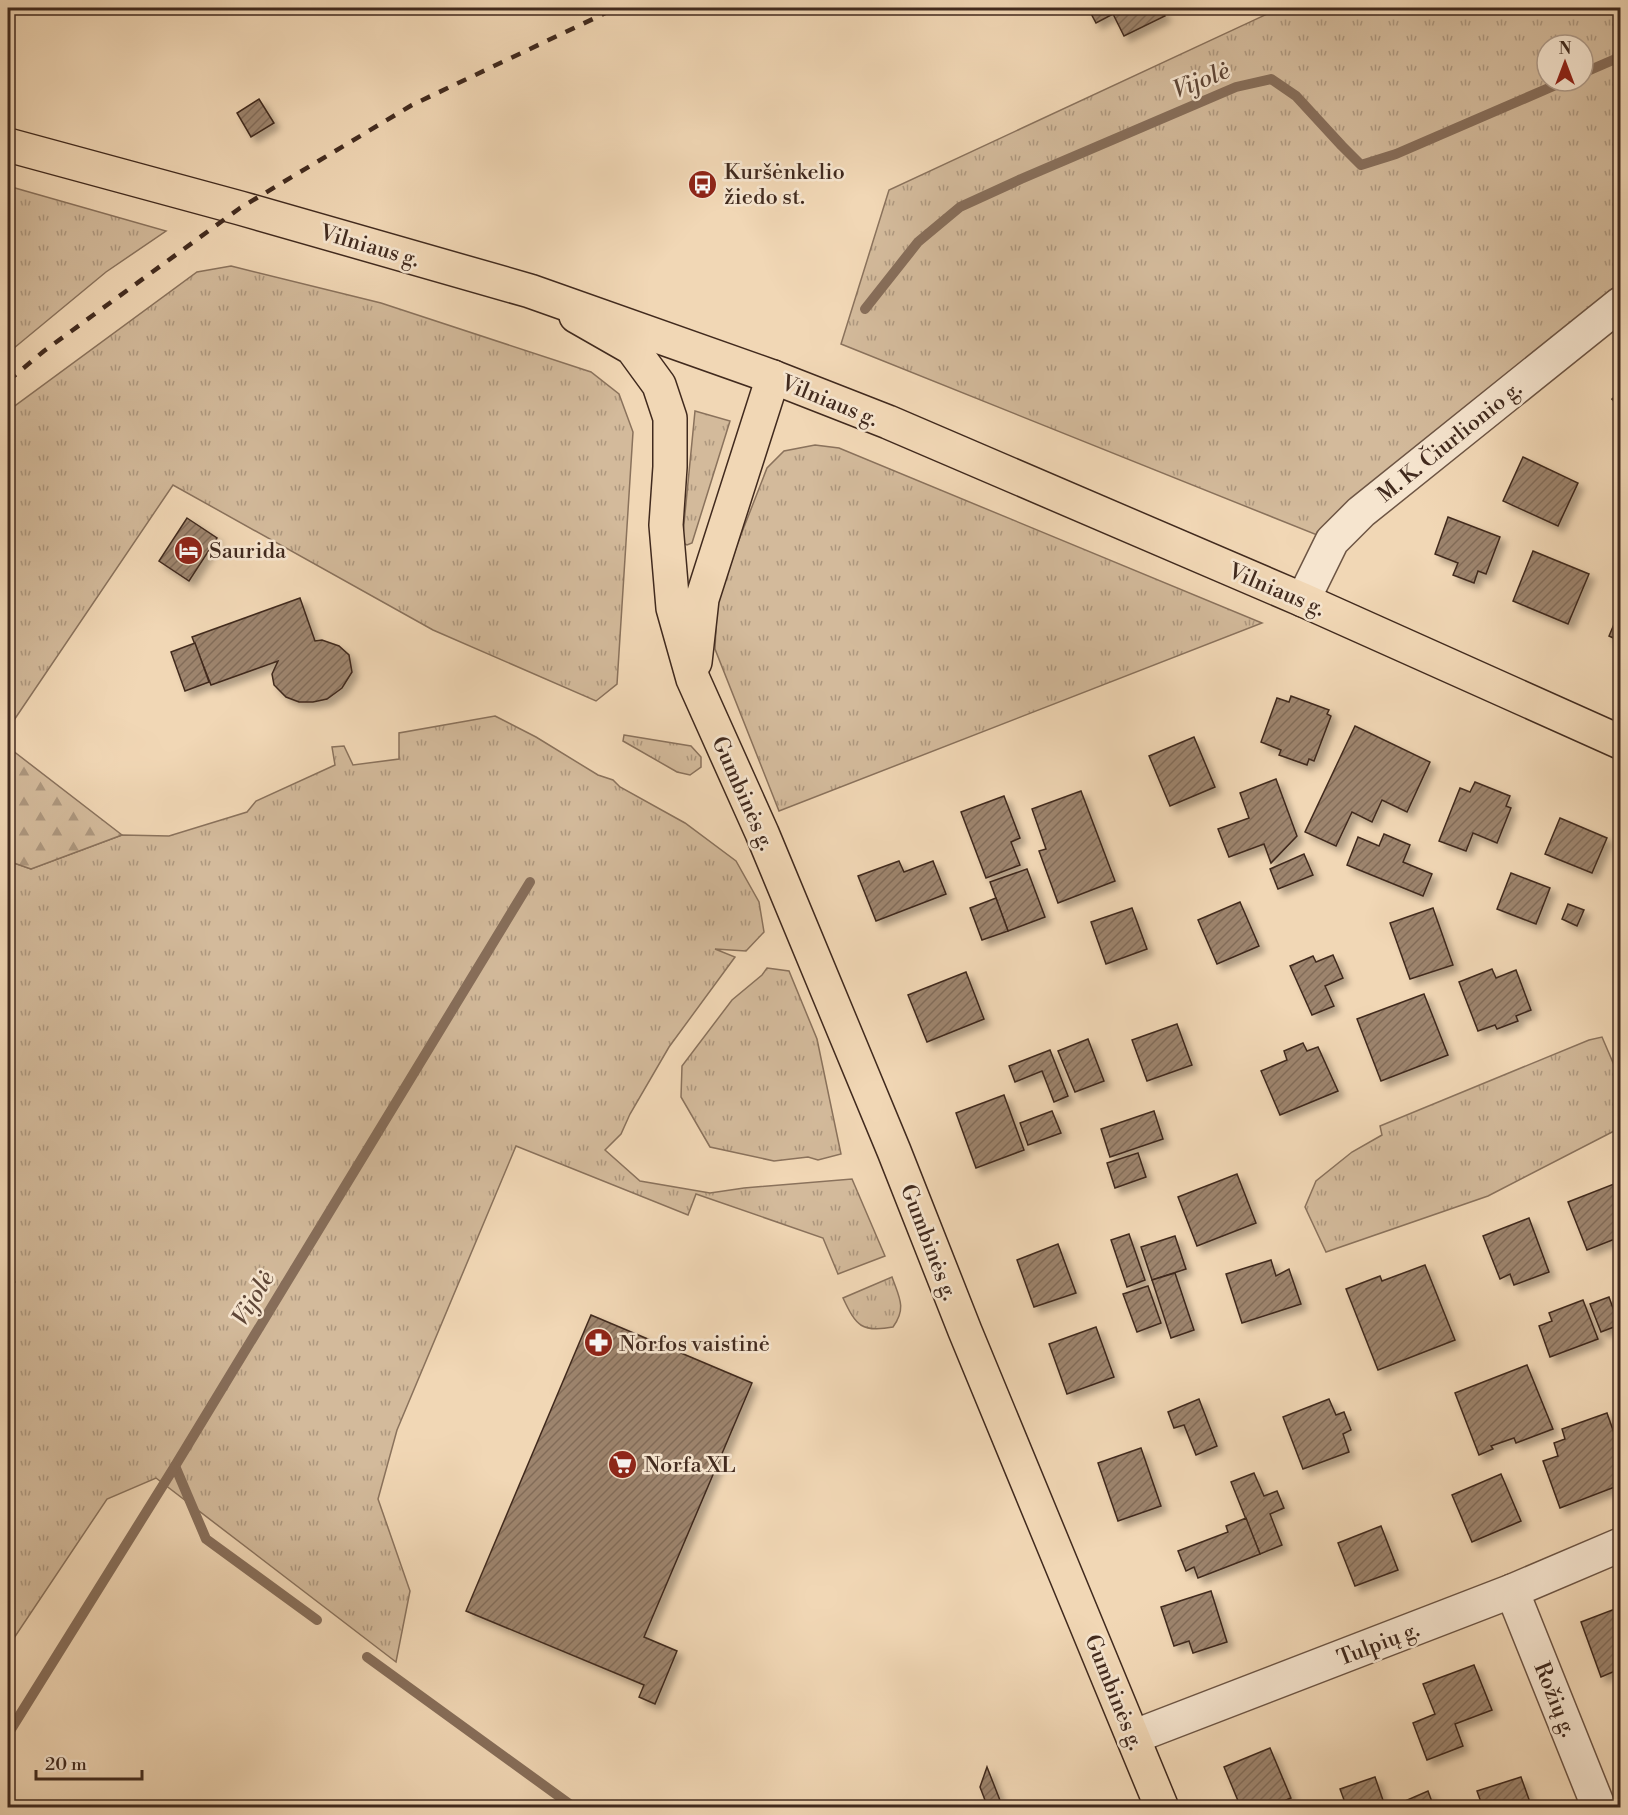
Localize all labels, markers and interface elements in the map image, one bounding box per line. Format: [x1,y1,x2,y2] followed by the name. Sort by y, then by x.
[1535,33,1595,93] north arrow
[1559,39,1572,59] text: N
[1168,56,1234,106] water label: Vijolė
[724,159,845,211] place label: Kuršėnkelio žiedo st.
[687,168,719,200] bus stop icon: Kuršėnkelio žiedo st.
[316,219,423,274] street label: Vilniaus g.
[776,369,882,433] street label: Vilniaus g.
[1371,374,1528,509] street label: M. K. Čiurlionio g.
[172,534,204,566] hotel icon: Saurida
[209,538,287,565] place label: Saurida
[1223,558,1329,623] street label: Vilniaus g.
[705,732,780,855] street label: Gumbinės g.
[894,1181,963,1304] street label: Gumbinės g.
[226,1266,282,1332] water label: Vijolė
[582,1327,614,1359] pharmacy icon: Norfos vaistinė
[619,1331,770,1358] place label: Norfos vaistinė
[607,1448,639,1480] supermarket icon: Norfa XL
[644,1452,736,1479] place label: Norfa XL
[1334,1616,1423,1672] street label: Tulpių g.
[1078,1631,1149,1754] street label: Gumbinės g.
[1527,1658,1582,1741] street label: Rožių g.
[36,1743,142,1781] scale bar
[45,1753,87,1776] text: 20 m

